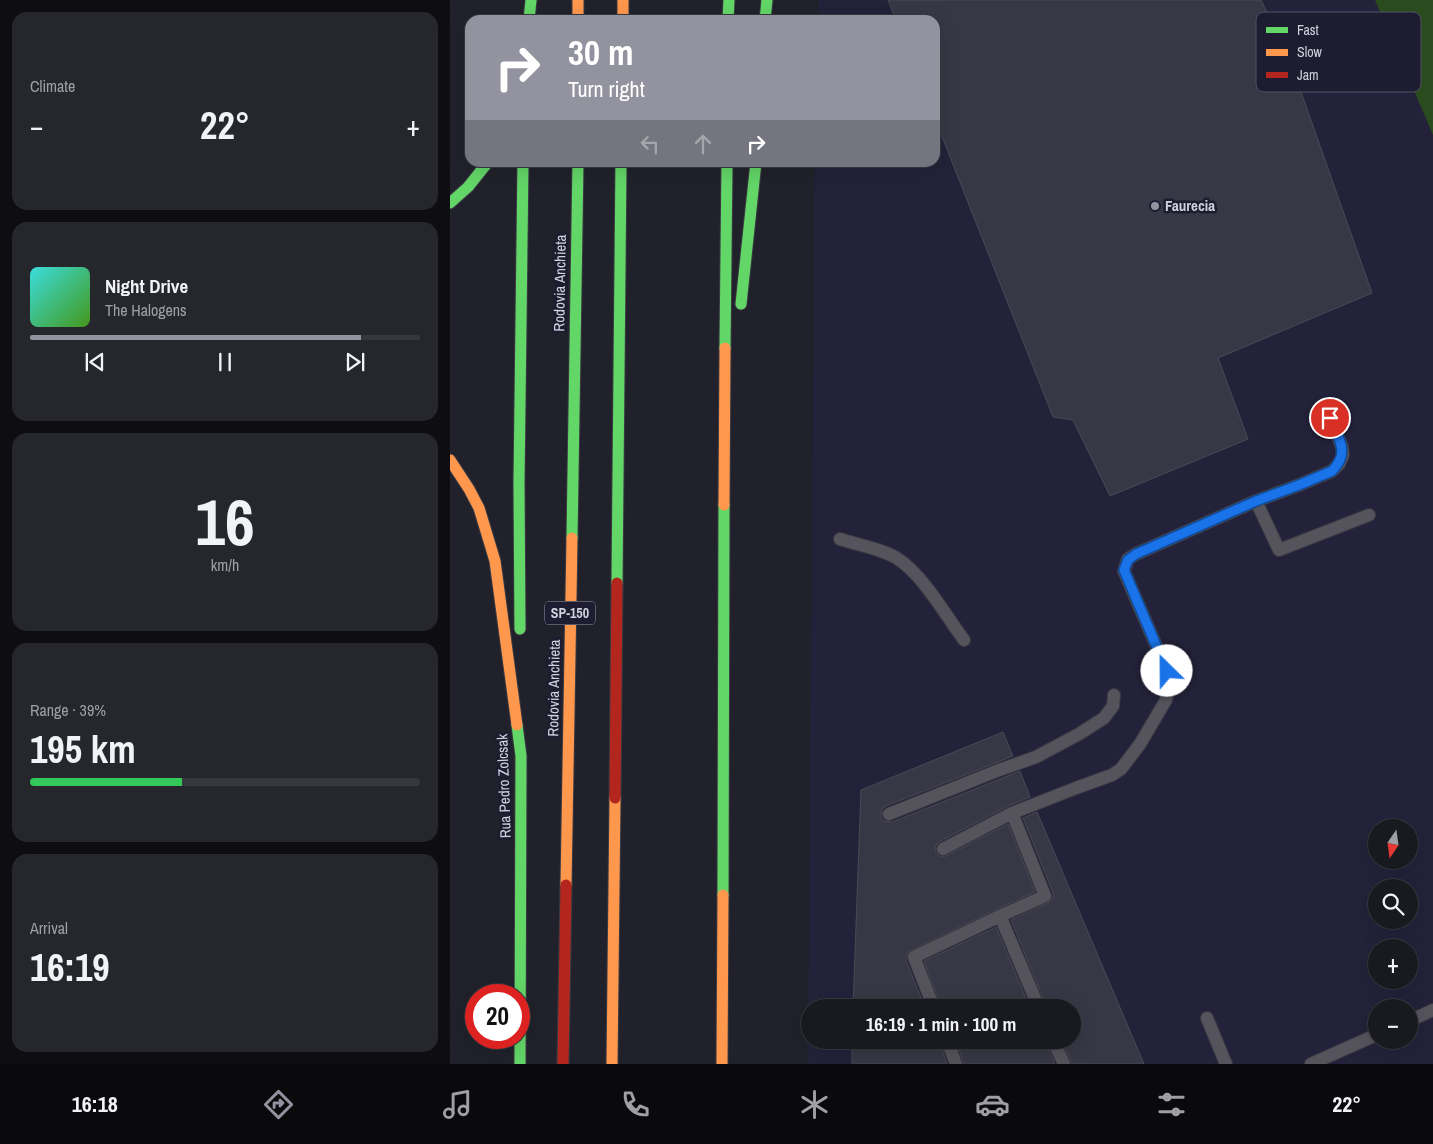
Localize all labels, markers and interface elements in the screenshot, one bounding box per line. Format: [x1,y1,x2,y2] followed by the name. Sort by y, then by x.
[1256,12,1421,92] legend
[1297,21,1319,39] text: Fast
[568,29,633,76] text: 30 m
[485,35,550,100] icon: right
[1297,43,1323,61] text: Slow
[1297,66,1319,84] text: Jam
[568,74,645,104] text: Turn right
[30,75,75,97] text: Climate
[200,100,250,151] text: 22°
[30,107,43,145] text: −
[407,107,420,145] text: +
[636,130,664,158] icon: left
[689,130,717,158] icon: ahead
[742,130,770,158] icon: right
[1165,195,1215,216] place label: Faurecia
[1149,200,1161,212] marker: Faurecia
[548,234,571,332] street label: Rodovia Anchieta
[105,273,188,299] text: Night Drive
[105,299,187,321] text: The Halogens
[81,348,109,376] icon: previous
[211,348,239,376] icon: pause
[341,348,369,376] icon: next
[1309,397,1351,439] pin
[1316,404,1344,432] icon: arrive
[195,478,255,565] text: 16
[211,554,239,576] text: km/h
[545,602,595,624] road number: SP-150
[542,639,565,737] street label: Rodovia Anchieta
[1140,644,1192,696] position arrow
[30,699,106,721] text: Range · 39%
[30,724,136,775] text: 195 km
[491,733,516,839] street label: Rua Pedro Zolcsak
[1368,819,1418,869] north arrow
[1368,819,1418,1049] map controls
[1368,879,1418,929] button: search
[30,917,68,939] text: Arrival
[1368,939,1418,989] button: +
[30,942,110,993] text: 16:19
[465,984,530,1049] speed limit sign: 20
[1368,999,1418,1049] button: −
[866,1011,1016,1037] text: 16:19 · 1 min · 100 m
[261,1087,296,1122] icon: directions
[440,1087,475,1122] icon: music
[618,1087,653,1122] icon: phone
[797,1087,832,1122] icon: climate
[975,1087,1010,1122] icon: car
[1154,1087,1189,1122] icon: filters
[72,1089,118,1119] text: 16:18
[1332,1089,1361,1119] text: 22°

